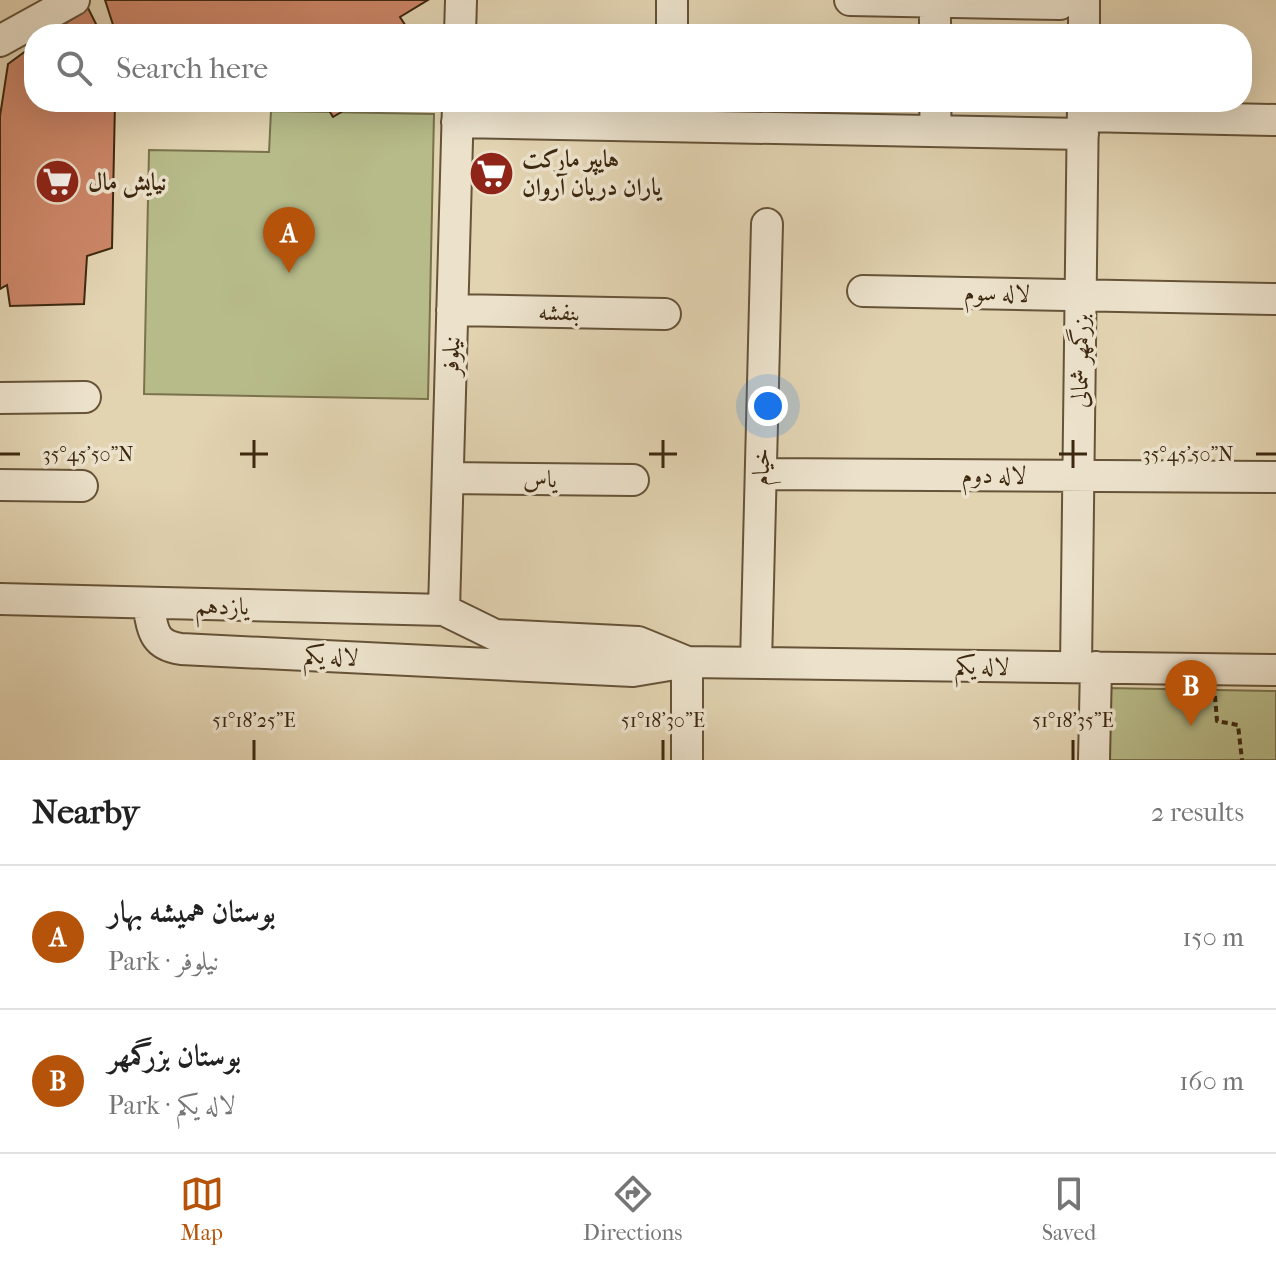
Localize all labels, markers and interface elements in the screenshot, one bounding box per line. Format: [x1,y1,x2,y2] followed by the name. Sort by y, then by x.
[24,24,1252,112] search box
[52,46,96,90] icon: search
[116,51,268,86] text: Search here
[522,145,663,202] place label: هایپر مارکت یاران دریان آروان
[467,149,515,197] supermarket icon: هایپر مارکت یاران دریان آروان
[33,158,81,206] supermarket icon: نیایش مال
[88,168,167,198] place label: نیایش مال
[263,207,315,273] pin: A
[963,278,1030,315] street label: لاله سوم
[538,298,580,326] street label: بنفشه
[1063,314,1096,408] street label: بزرگمهر شمالی
[436,336,467,379] street label: نیلوفر
[748,386,788,426] your location
[43,443,133,466] text: 35°45'50"N
[1143,443,1233,466] text: 35°45'50"N
[747,448,782,486] street label: خیام
[962,461,1026,496] street label: لاله دوم
[523,465,559,494] street label: یاس
[195,592,251,628] street label: یازدهم
[302,641,359,679] street label: لاله یکم
[954,652,1010,688] street label: لاله یکم
[1165,660,1217,726] pin: B
[212,709,296,732] text: 51°18'25"E
[621,709,705,732] text: 51°18'30"E
[1032,709,1114,732] text: 51°18'35"E
[32,792,139,832] text: Nearby
[1151,797,1244,828] text: 2 results
[108,895,276,930] text: بوستان همیشه بهار
[50,922,66,953] text: A
[1182,922,1244,953] text: 150 m
[108,946,219,977] text: Park · نیلوفر
[108,1039,241,1074] text: بوستان بزرگمهر
[50,1066,66,1097] text: B
[1179,1066,1244,1097] text: 160 m
[108,1090,236,1121] text: Park · لاله یکم
[180,1172,224,1246] tab: Map
[583,1172,682,1246] tab: Directions
[1042,1172,1096,1246] tab: Saved

